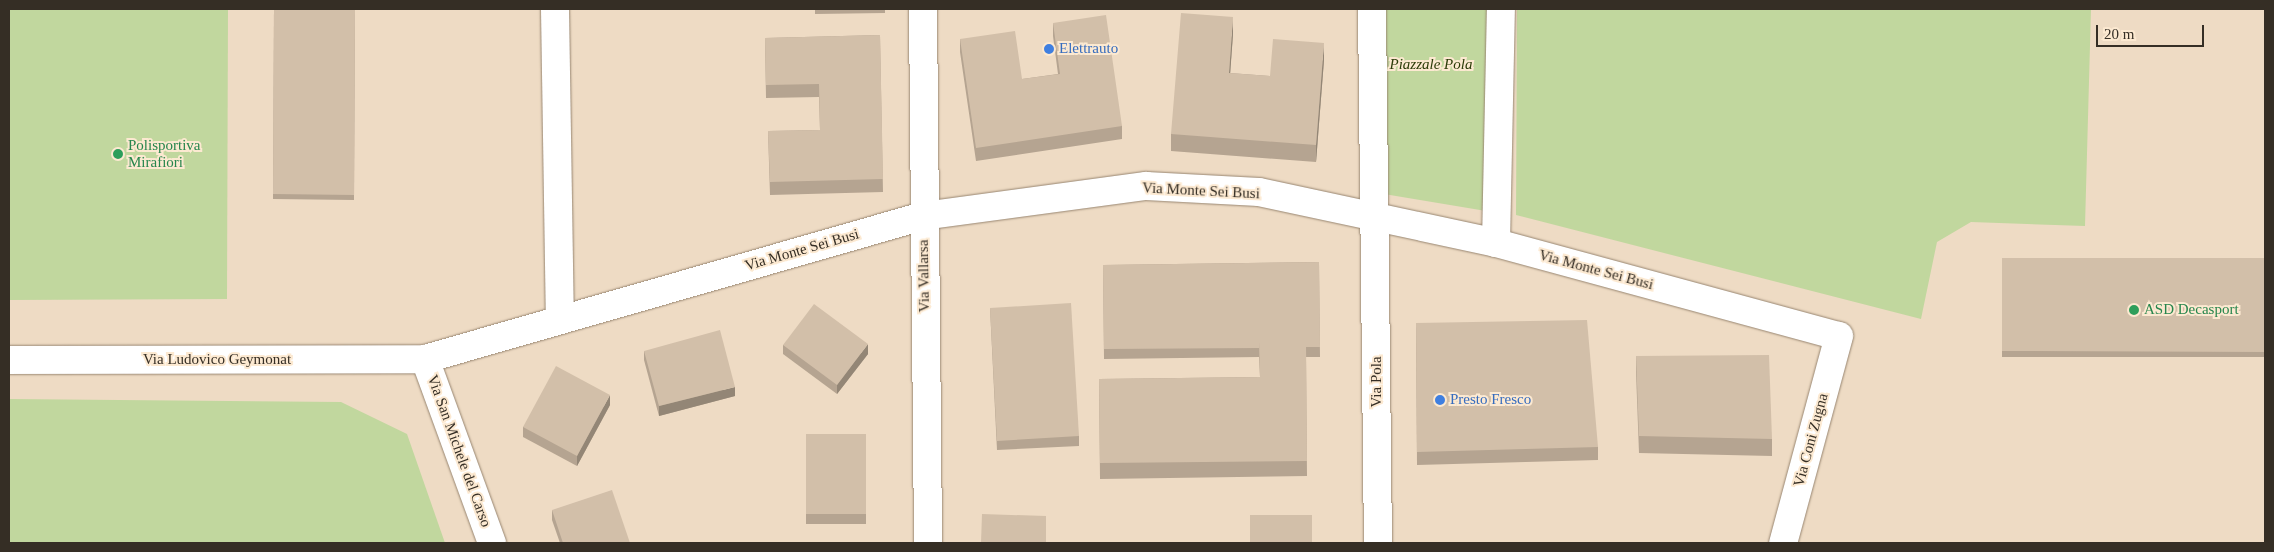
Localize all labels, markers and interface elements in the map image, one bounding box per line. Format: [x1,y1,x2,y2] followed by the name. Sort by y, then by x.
[2099,15,2206,47] scale bar
[2104,26,2134,42] text: 20 m
[1059,40,1118,58] place label: Elettrauto
[1043,43,1055,55] marker: Elettrauto
[1390,56,1472,74] park label: Piazzale Pola
[128,136,201,171] place label: Polisportiva Mirafiori
[112,148,124,160] marker: Polisportiva Mirafiori
[1142,179,1260,203] street label: Via Monte Sei Busi
[743,225,861,275] street label: Via Monte Sei Busi
[914,239,934,313] street label: Via Vallarsa
[1537,246,1655,294] street label: Via Monte Sei Busi
[2144,301,2239,319] place label: ASD Decasport
[2128,304,2140,316] marker: ASD Decasport
[143,351,291,369] street label: Via Ludovico Geymonat
[1368,356,1386,408] street label: Via Pola
[423,372,495,530] street label: Via San Michele del Carso
[1450,391,1531,409] place label: Presto Fresco
[1790,391,1832,489] street label: Via Coni Zugna
[1434,394,1446,406] marker: Presto Fresco

